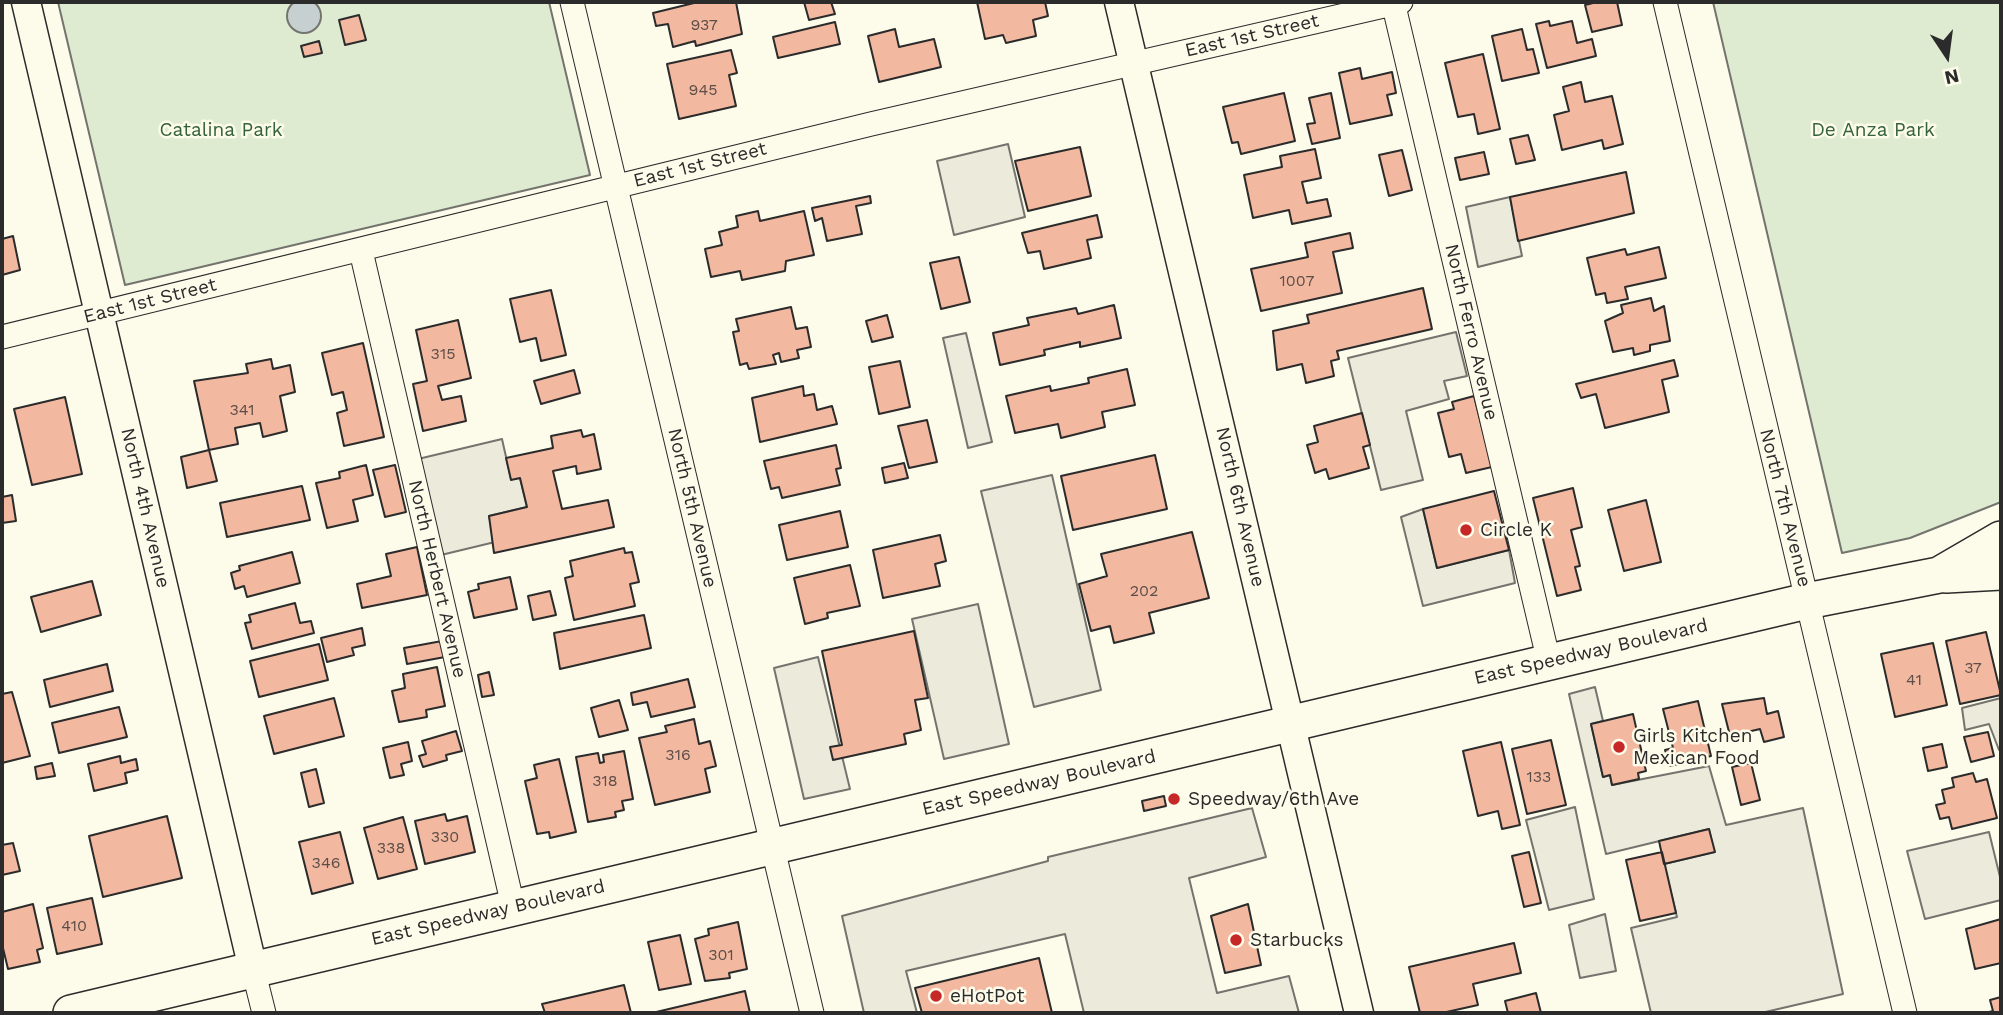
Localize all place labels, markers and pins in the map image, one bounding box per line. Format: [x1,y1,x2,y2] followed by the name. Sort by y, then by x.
[1480,519,1552,541] place label: Circle K
[1458,522,1474,538] marker: Circle K
[1633,725,1760,769] place label: Girls Kitchen Mexican Food
[1611,739,1627,755] marker: Girls Kitchen Mexican Food
[1188,788,1359,810] place label: Speedway/6th Ave
[1166,791,1182,807] marker: Speedway/6th Ave
[1250,929,1343,951] place label: Starbucks
[1228,932,1244,948] marker: Starbucks
[950,985,1024,1007] place label: eHotPot
[928,988,944,1004] marker: eHotPot

